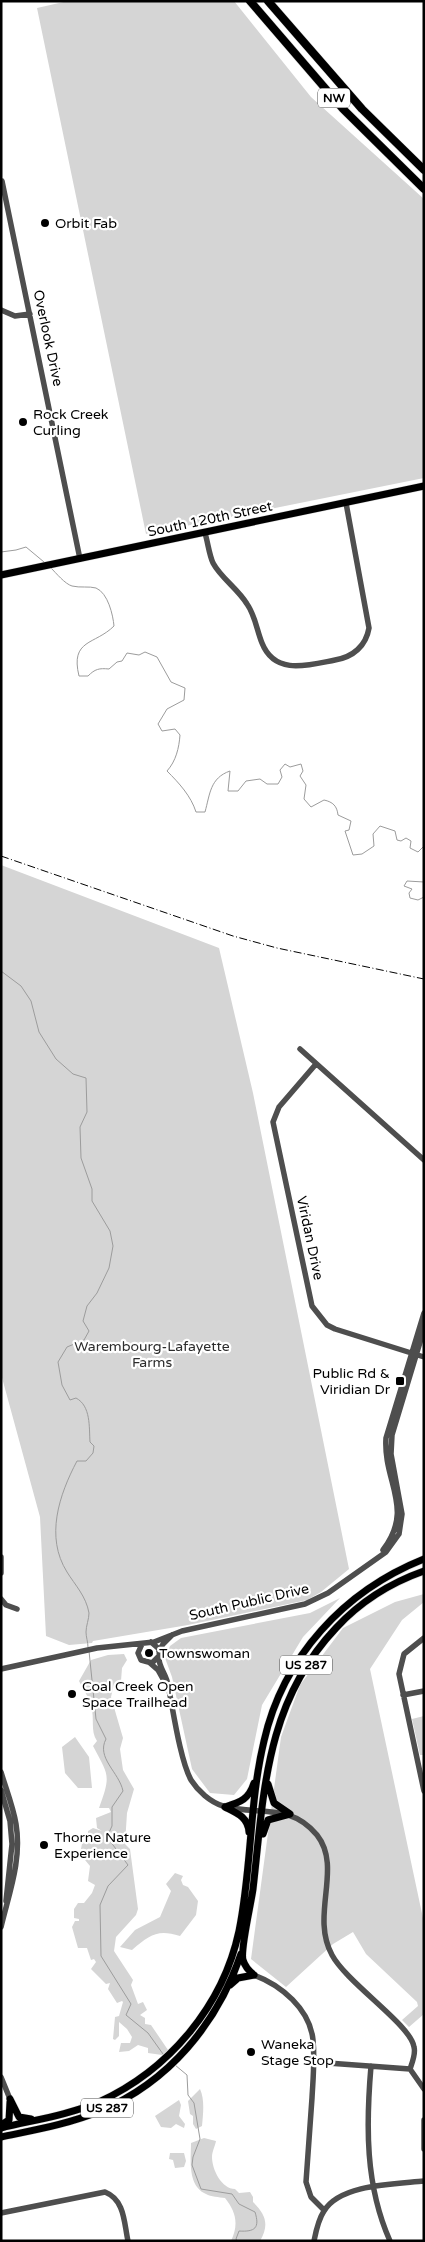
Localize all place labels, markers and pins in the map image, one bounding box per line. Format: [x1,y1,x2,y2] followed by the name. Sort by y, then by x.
[55,215,117,232] place label: Orbit Fab
[39,217,51,229] marker: Orbit Fab
[33,406,109,439] place label: Rock Creek Curling
[17,416,29,428] marker: Rock Creek Curling
[313,1365,391,1398] place label: Public Rd & Viridian Dr
[394,1375,406,1387] marker: Public Rd & Viridian Dr
[159,1645,250,1662] place label: Townswoman
[143,1647,155,1659] marker: Townswoman
[82,1678,193,1711] place label: Coal Creek Open Space Trailhead
[66,1688,78,1700] marker: Coal Creek Open Space Trailhead
[54,1829,151,1862] place label: Thorne Nature Experience
[38,1839,50,1851] marker: Thorne Nature Experience
[261,2036,334,2069] place label: Waneka Stage Stop
[245,2046,257,2058] marker: Waneka Stage Stop

